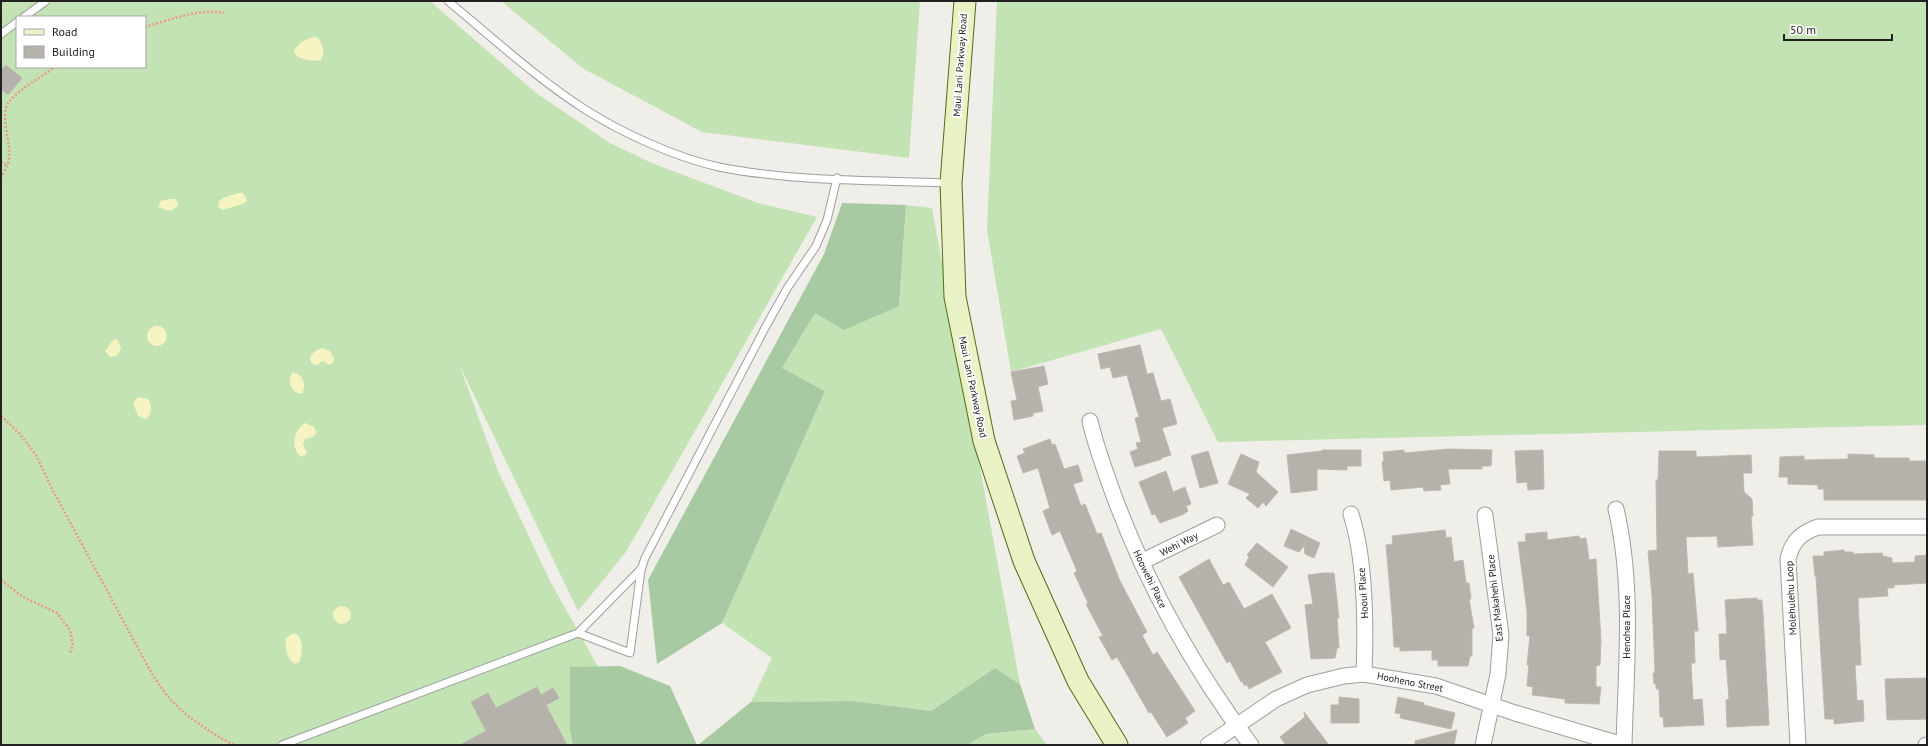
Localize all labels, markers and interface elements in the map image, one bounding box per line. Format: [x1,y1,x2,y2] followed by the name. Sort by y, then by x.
[950,13,970,117] street label: Maui Lani Parkway Road
[16,16,146,68] legend
[1784,16,1892,42] scale bar
[1790,22,1816,37] text: 50 m
[52,24,77,39] text: Road
[52,44,95,59] text: Building
[956,335,990,439] street label: Maui Lani Parkway Road
[1158,529,1201,559] street label: Wehi Way
[1130,548,1170,610] street label: Hoowehi Place
[1484,554,1506,642] street label: East Makahehi Place
[1783,561,1799,635] street label: Molehulehu Loop
[1355,567,1371,619] street label: Hooui Place
[1620,595,1633,659] street label: Henohea Place
[1376,669,1445,695] street label: Hooheno Street

